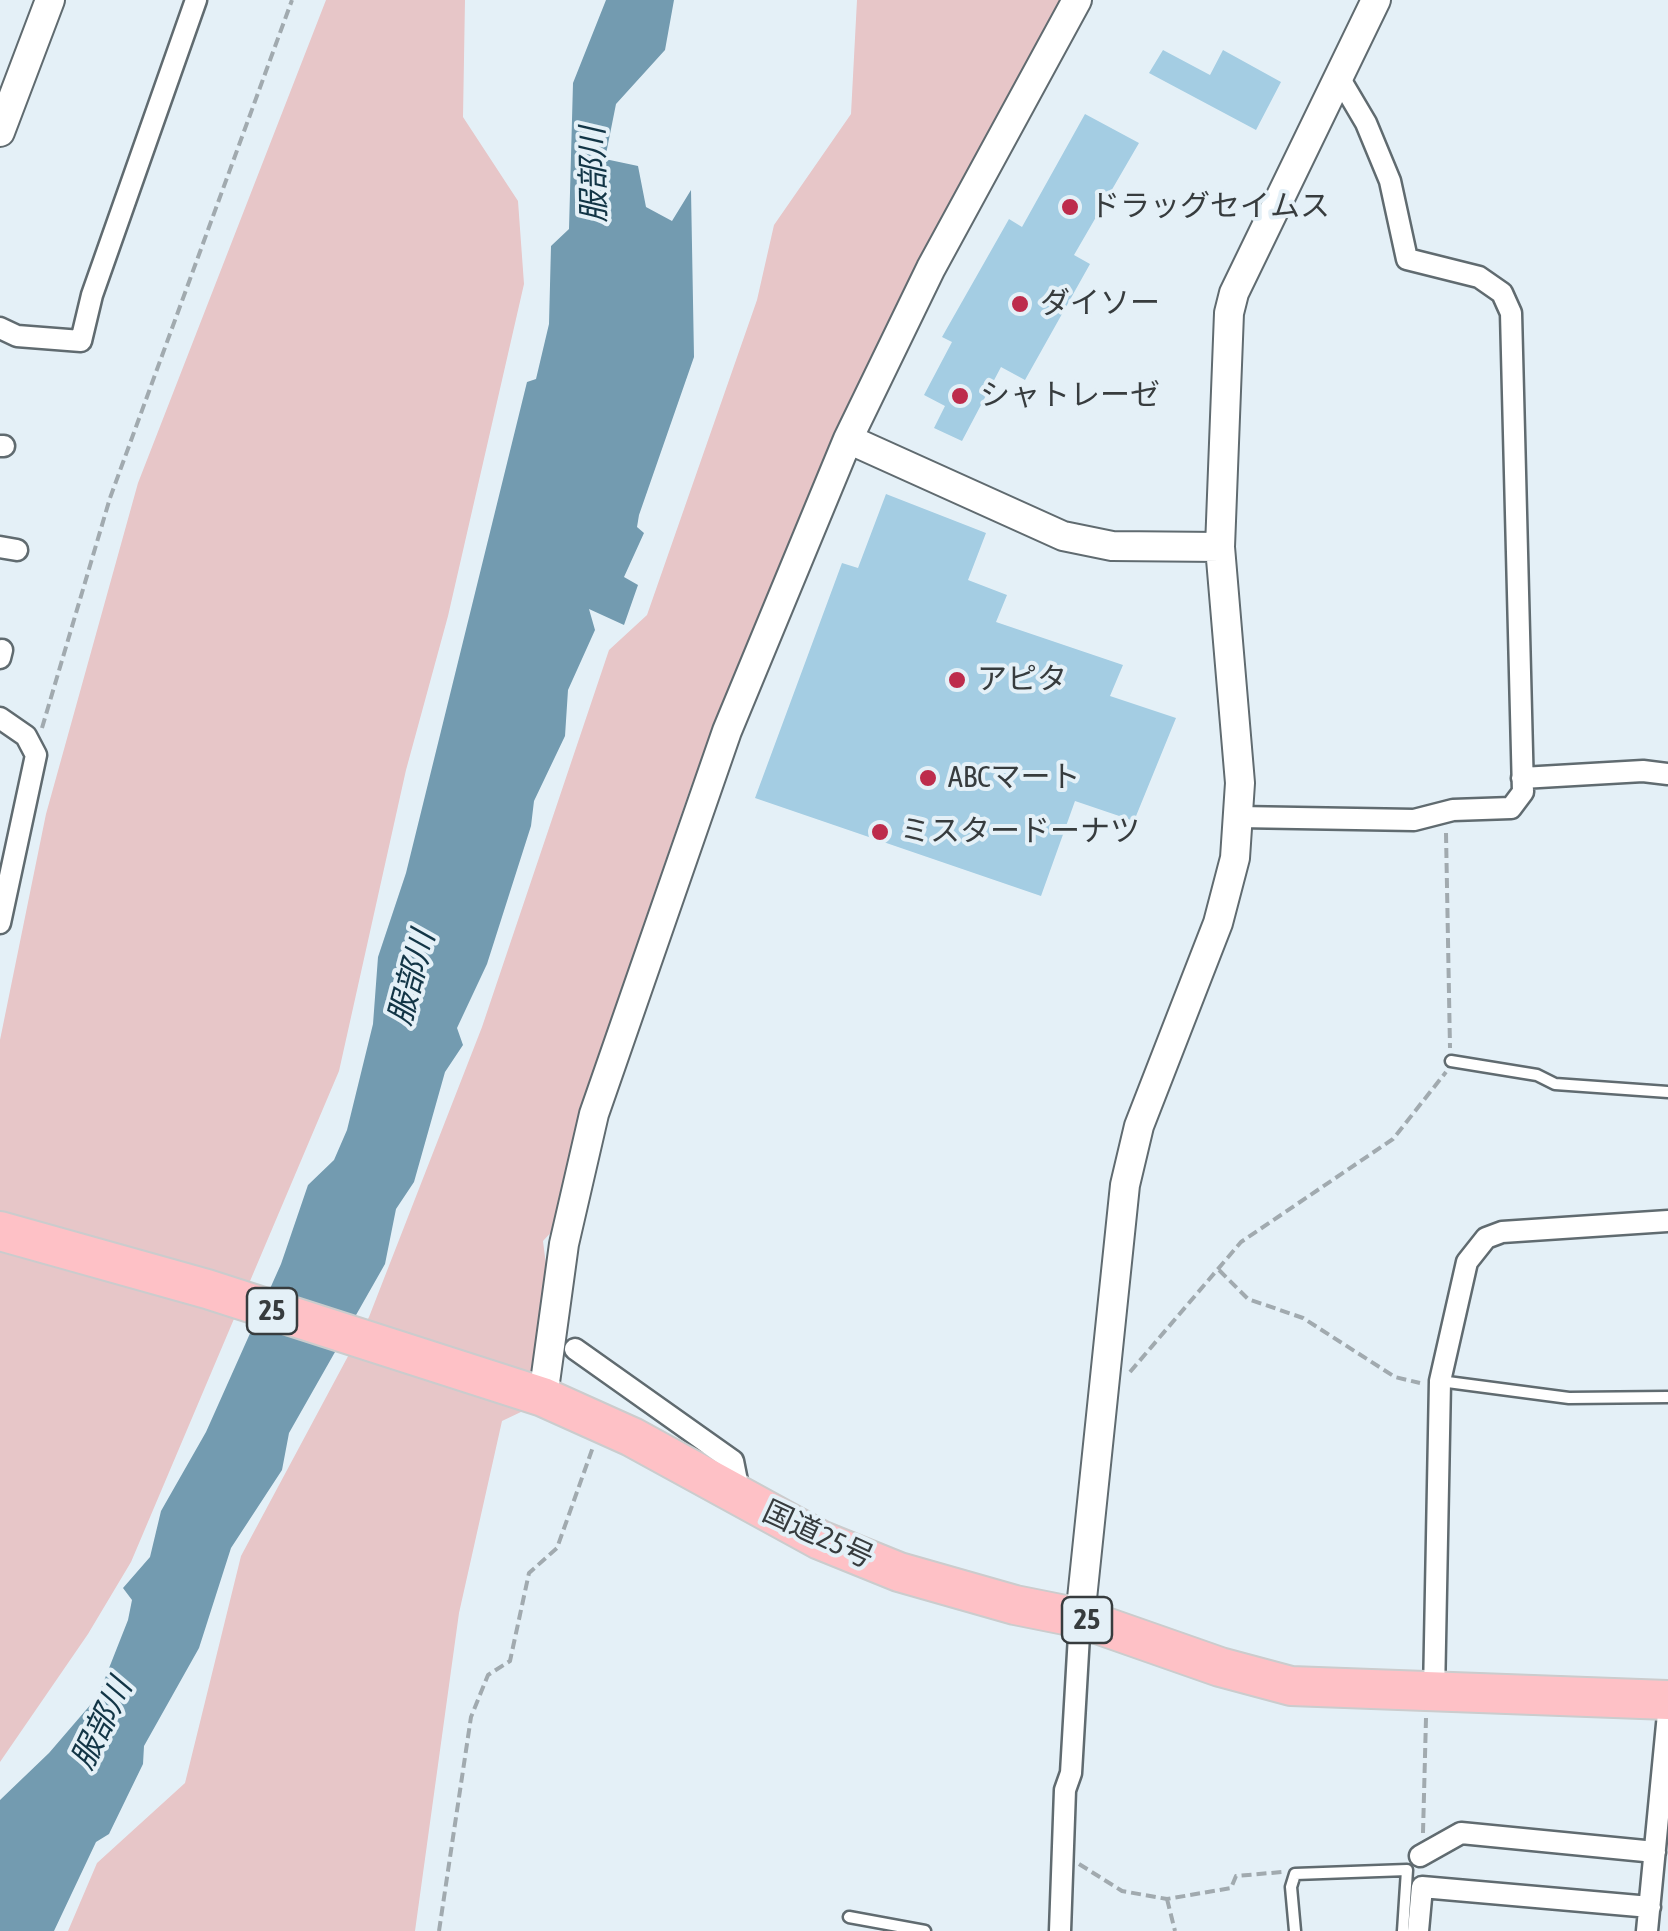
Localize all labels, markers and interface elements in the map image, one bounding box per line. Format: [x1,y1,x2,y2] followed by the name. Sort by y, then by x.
[574,127,614,223] water label: 服部川
[1090,189,1330,225] place label: ドラッグセイムス
[1059,196,1081,218] marker: ドラッグセイムス
[1040,286,1160,322] place label: ダイソー
[1009,293,1031,315] marker: ダイソー
[980,378,1160,414] place label: シャトレーゼ
[949,385,971,407] marker: シャトレーゼ
[977,662,1067,698] place label: アピタ
[946,669,968,691] marker: アピタ
[948,760,1080,796] place label: ABCマート
[917,767,939,789] marker: ABCマート
[900,814,1140,850] place label: ミスタードーナツ
[869,821,891,843] marker: ミスタードーナツ
[381,927,443,1029] water label: 服部川
[247,1288,297,1334] road number: 25
[757,1494,879,1576] street label: 国道25号
[1062,1597,1112,1643] road number: 25
[64,1672,140,1776] water label: 服部川

